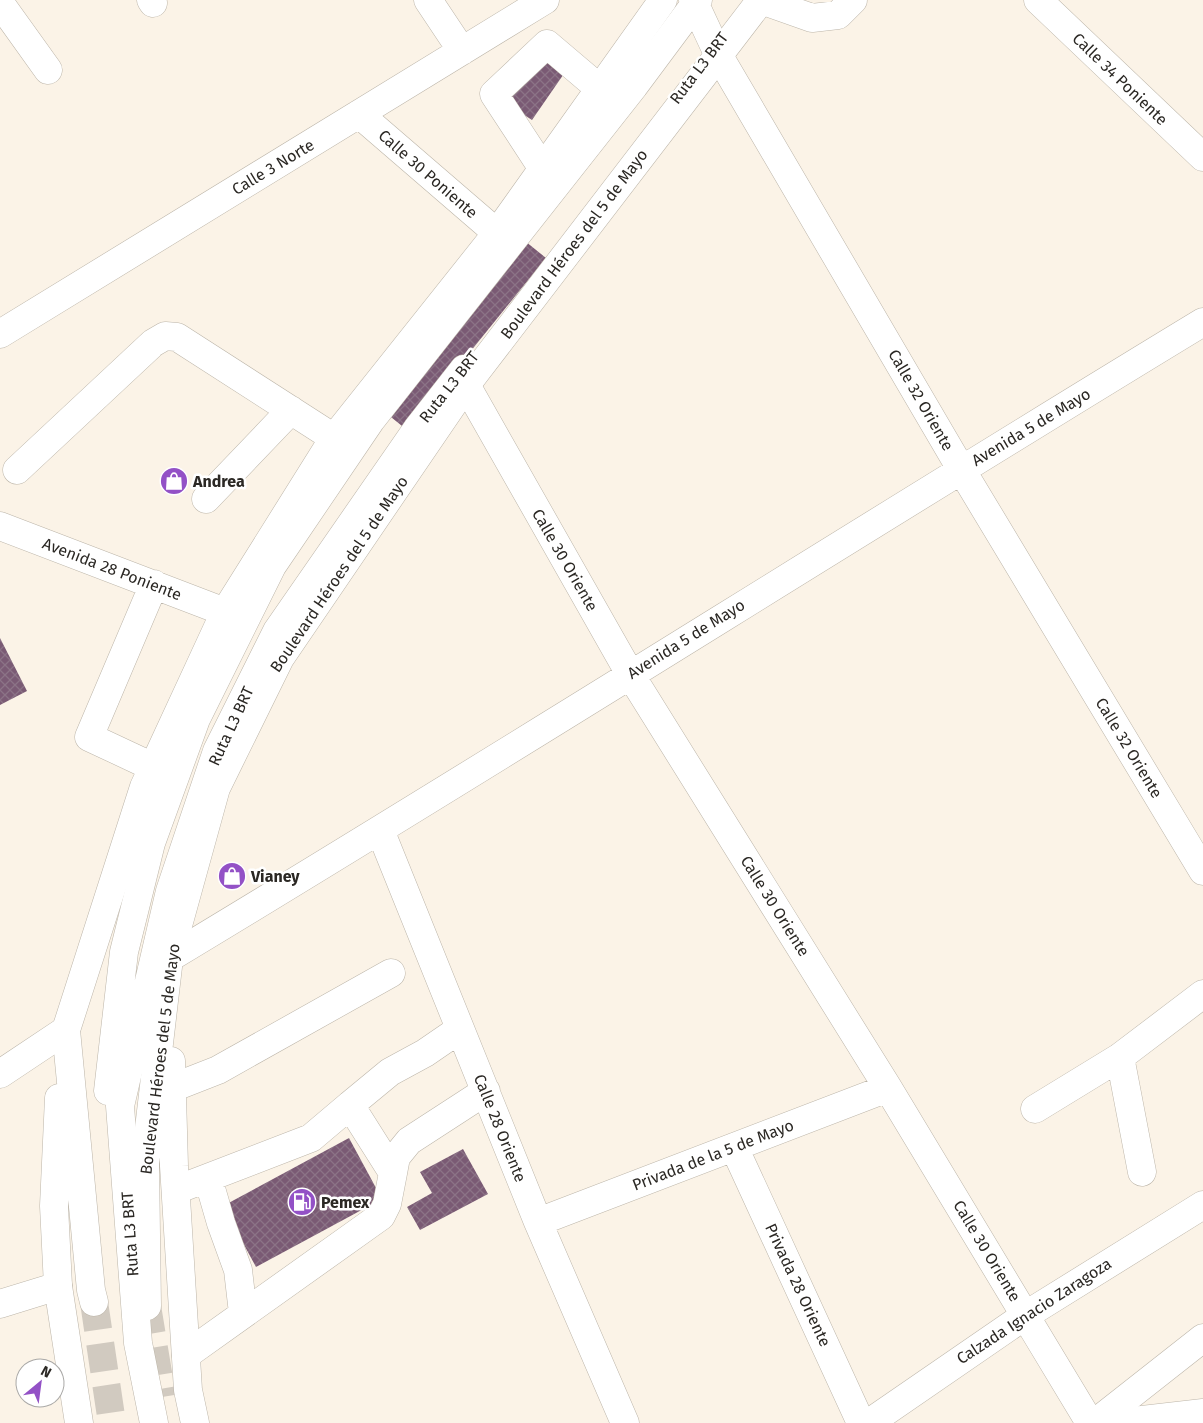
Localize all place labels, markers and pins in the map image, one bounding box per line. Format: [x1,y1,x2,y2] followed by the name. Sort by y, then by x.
[159,466,189,496] shop icon: Andrea
[192,472,245,491] place label: Andrea
[217,861,247,891] shop icon: Vianey
[250,867,300,886] place label: Vianey
[287,1187,317,1217] fuel station icon: Pemex
[321,1193,370,1212] place label: Pemex

